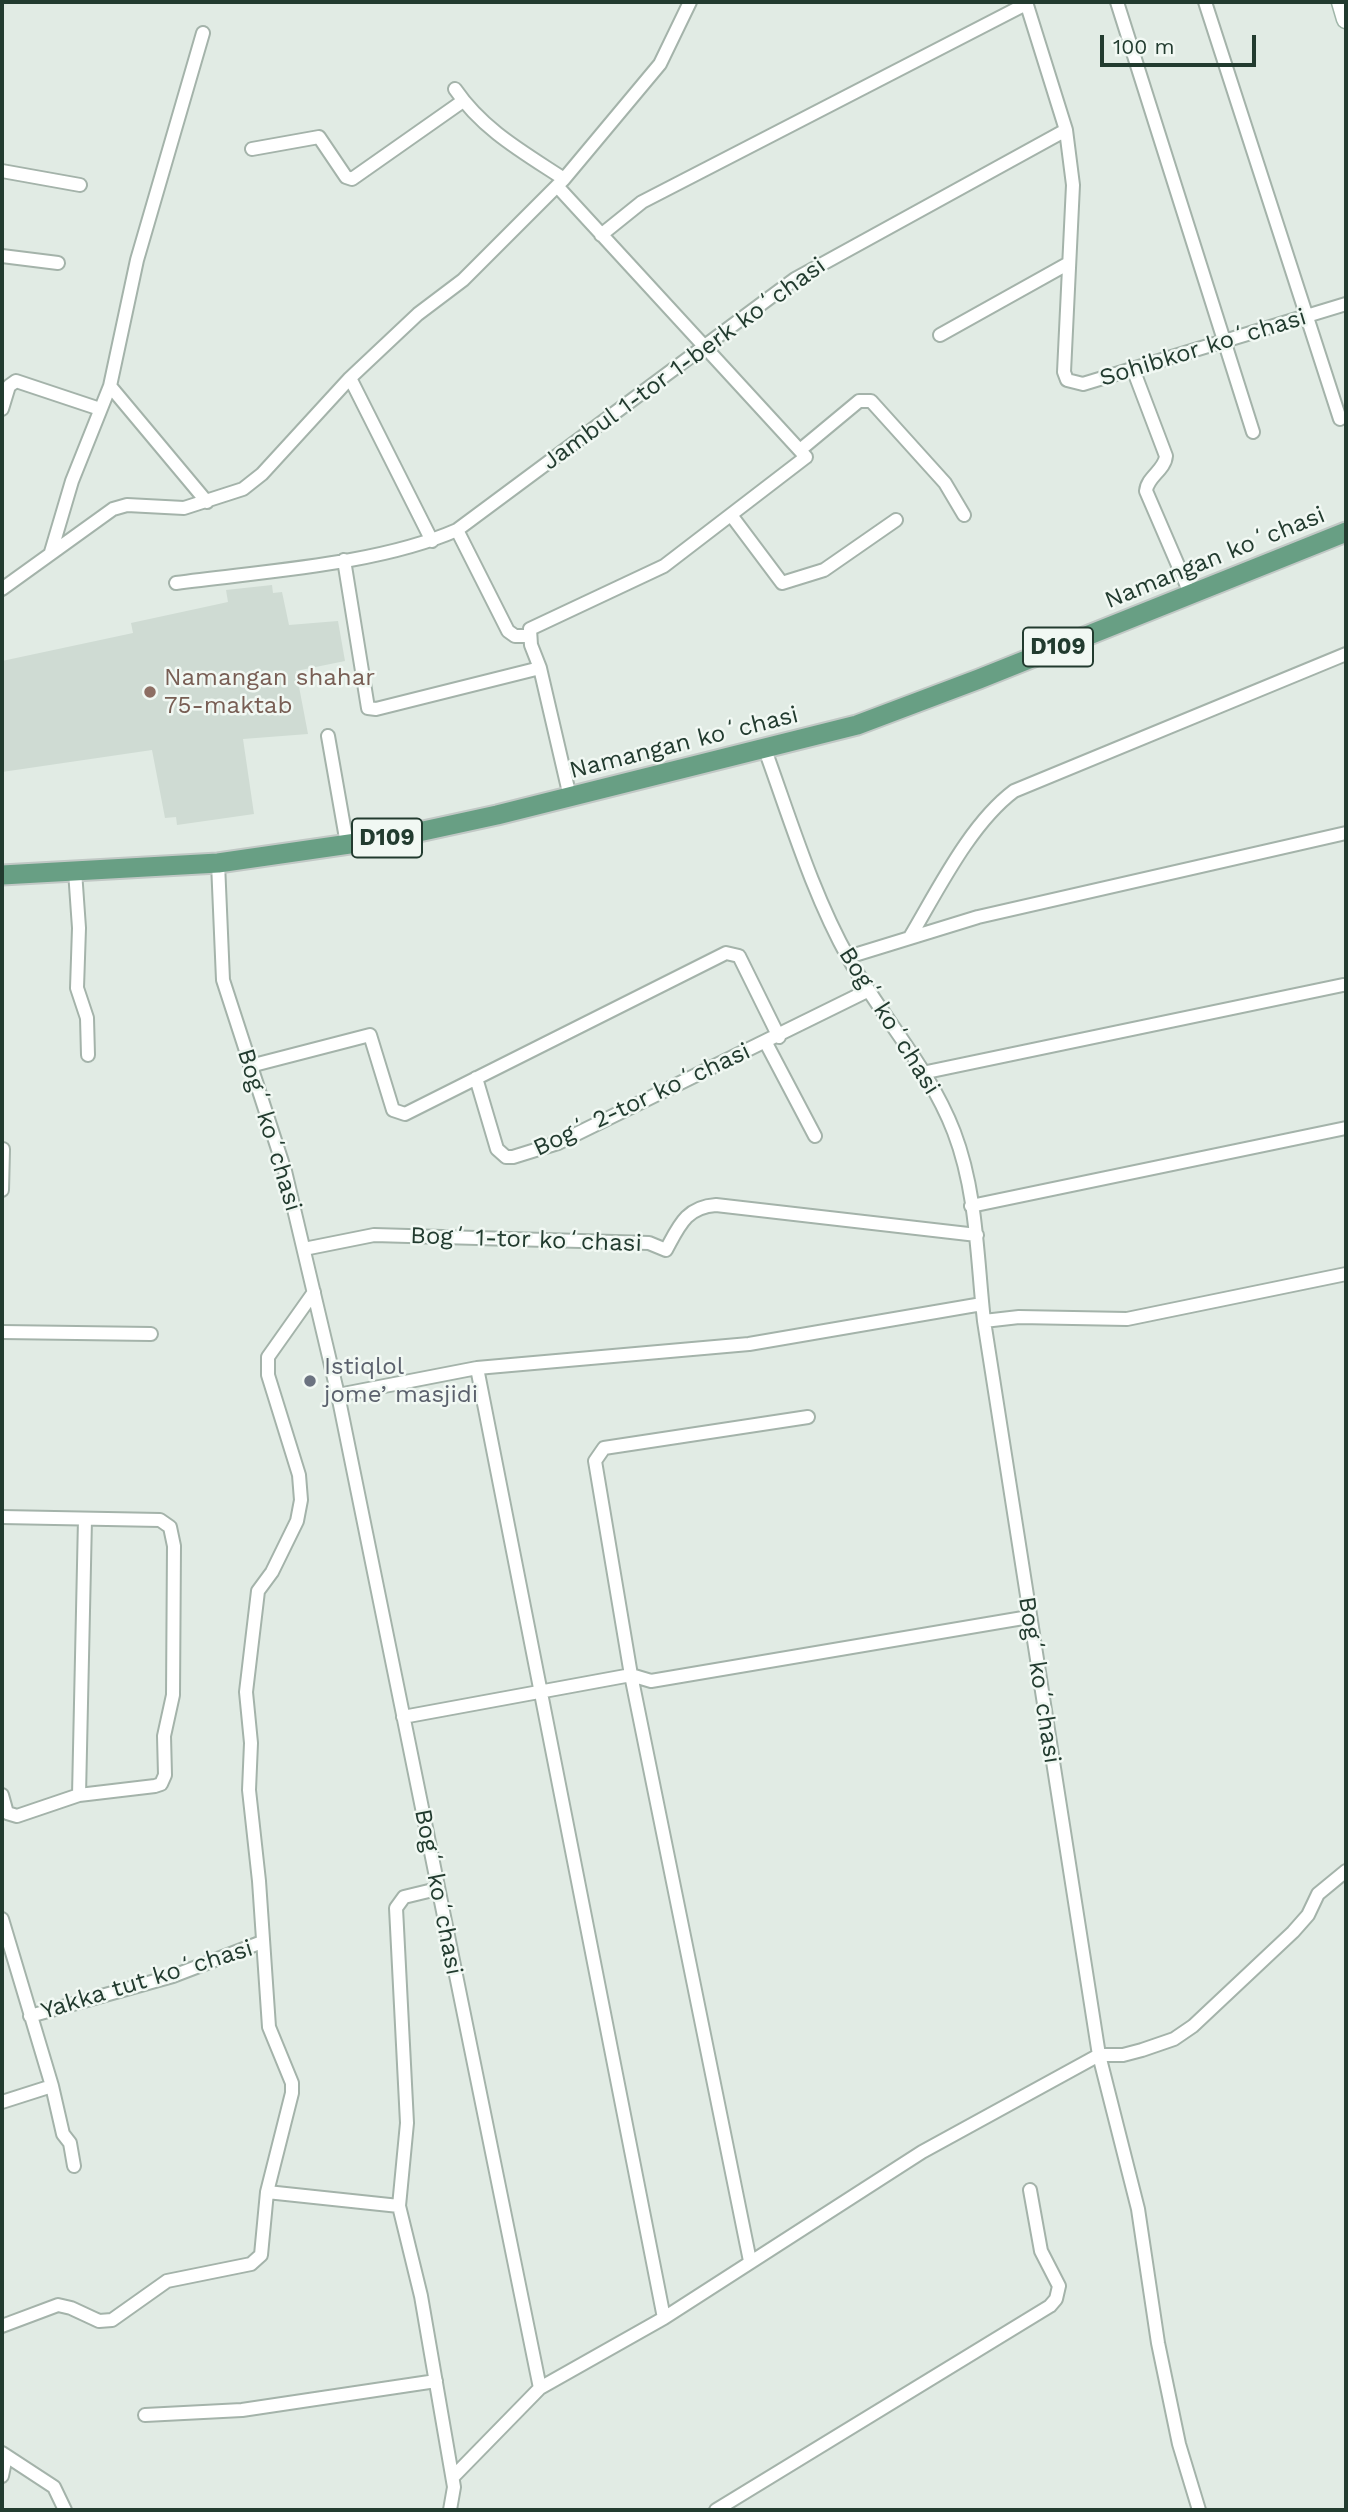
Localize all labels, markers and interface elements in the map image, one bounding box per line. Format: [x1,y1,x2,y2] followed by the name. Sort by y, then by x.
[1103,21,1259,65] scale bar
[1113,34,1175,59] text: 100 m
[537,251,831,477] street label: Jambul 1-tor 1-berk koʻchasi
[1096,303,1310,393] street label: Sohibkor koʻchasi
[1101,501,1329,615] street label: Namangan koʻchasi
[1023,628,1093,666] road number: D109
[164,664,375,720] place label: Namangan shahar 75-maktab
[142,684,158,700] marker: Namangan shahar 75-maktab
[567,701,801,785] street label: Namangan koʻchasi
[352,818,422,858] road number: D109
[832,942,946,1100] street label: Bogʻ koʻchasi
[529,1037,755,1163] street label: Bogʻ 2-tor koʻchasi
[231,1045,307,1215] street label: Bogʻ koʻchasi
[410,1222,642,1258] street label: Bogʻ 1-tor koʻchasi
[324,1353,478,1409] place label: Istiqlol jome’ masjidi
[302,1373,318,1389] marker: Istiqlol jome’ masjidi
[1012,1595,1066,1765] street label: Bogʻ koʻchasi
[408,1807,468,1977] street label: Bogʻ koʻchasi
[38,1934,256,2026] street label: Yakka tut koʻchasi

